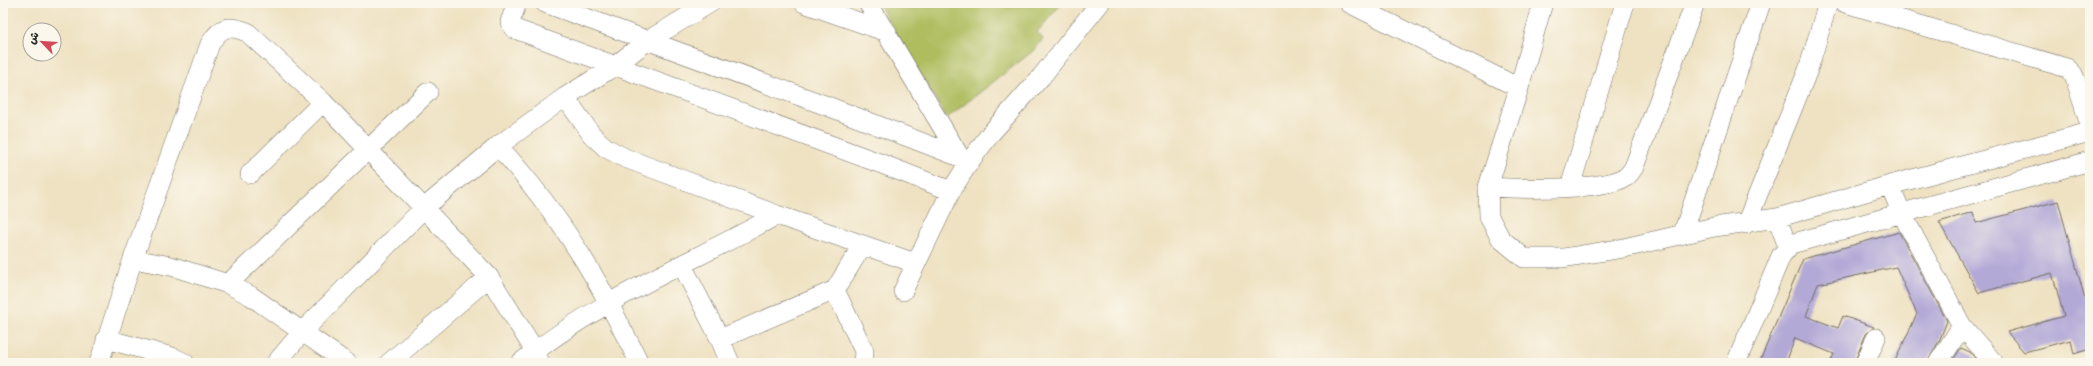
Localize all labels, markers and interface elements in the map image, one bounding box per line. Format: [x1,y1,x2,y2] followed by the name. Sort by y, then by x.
[22,22,62,62] north arrow
[24,29,42,46] text: ش

